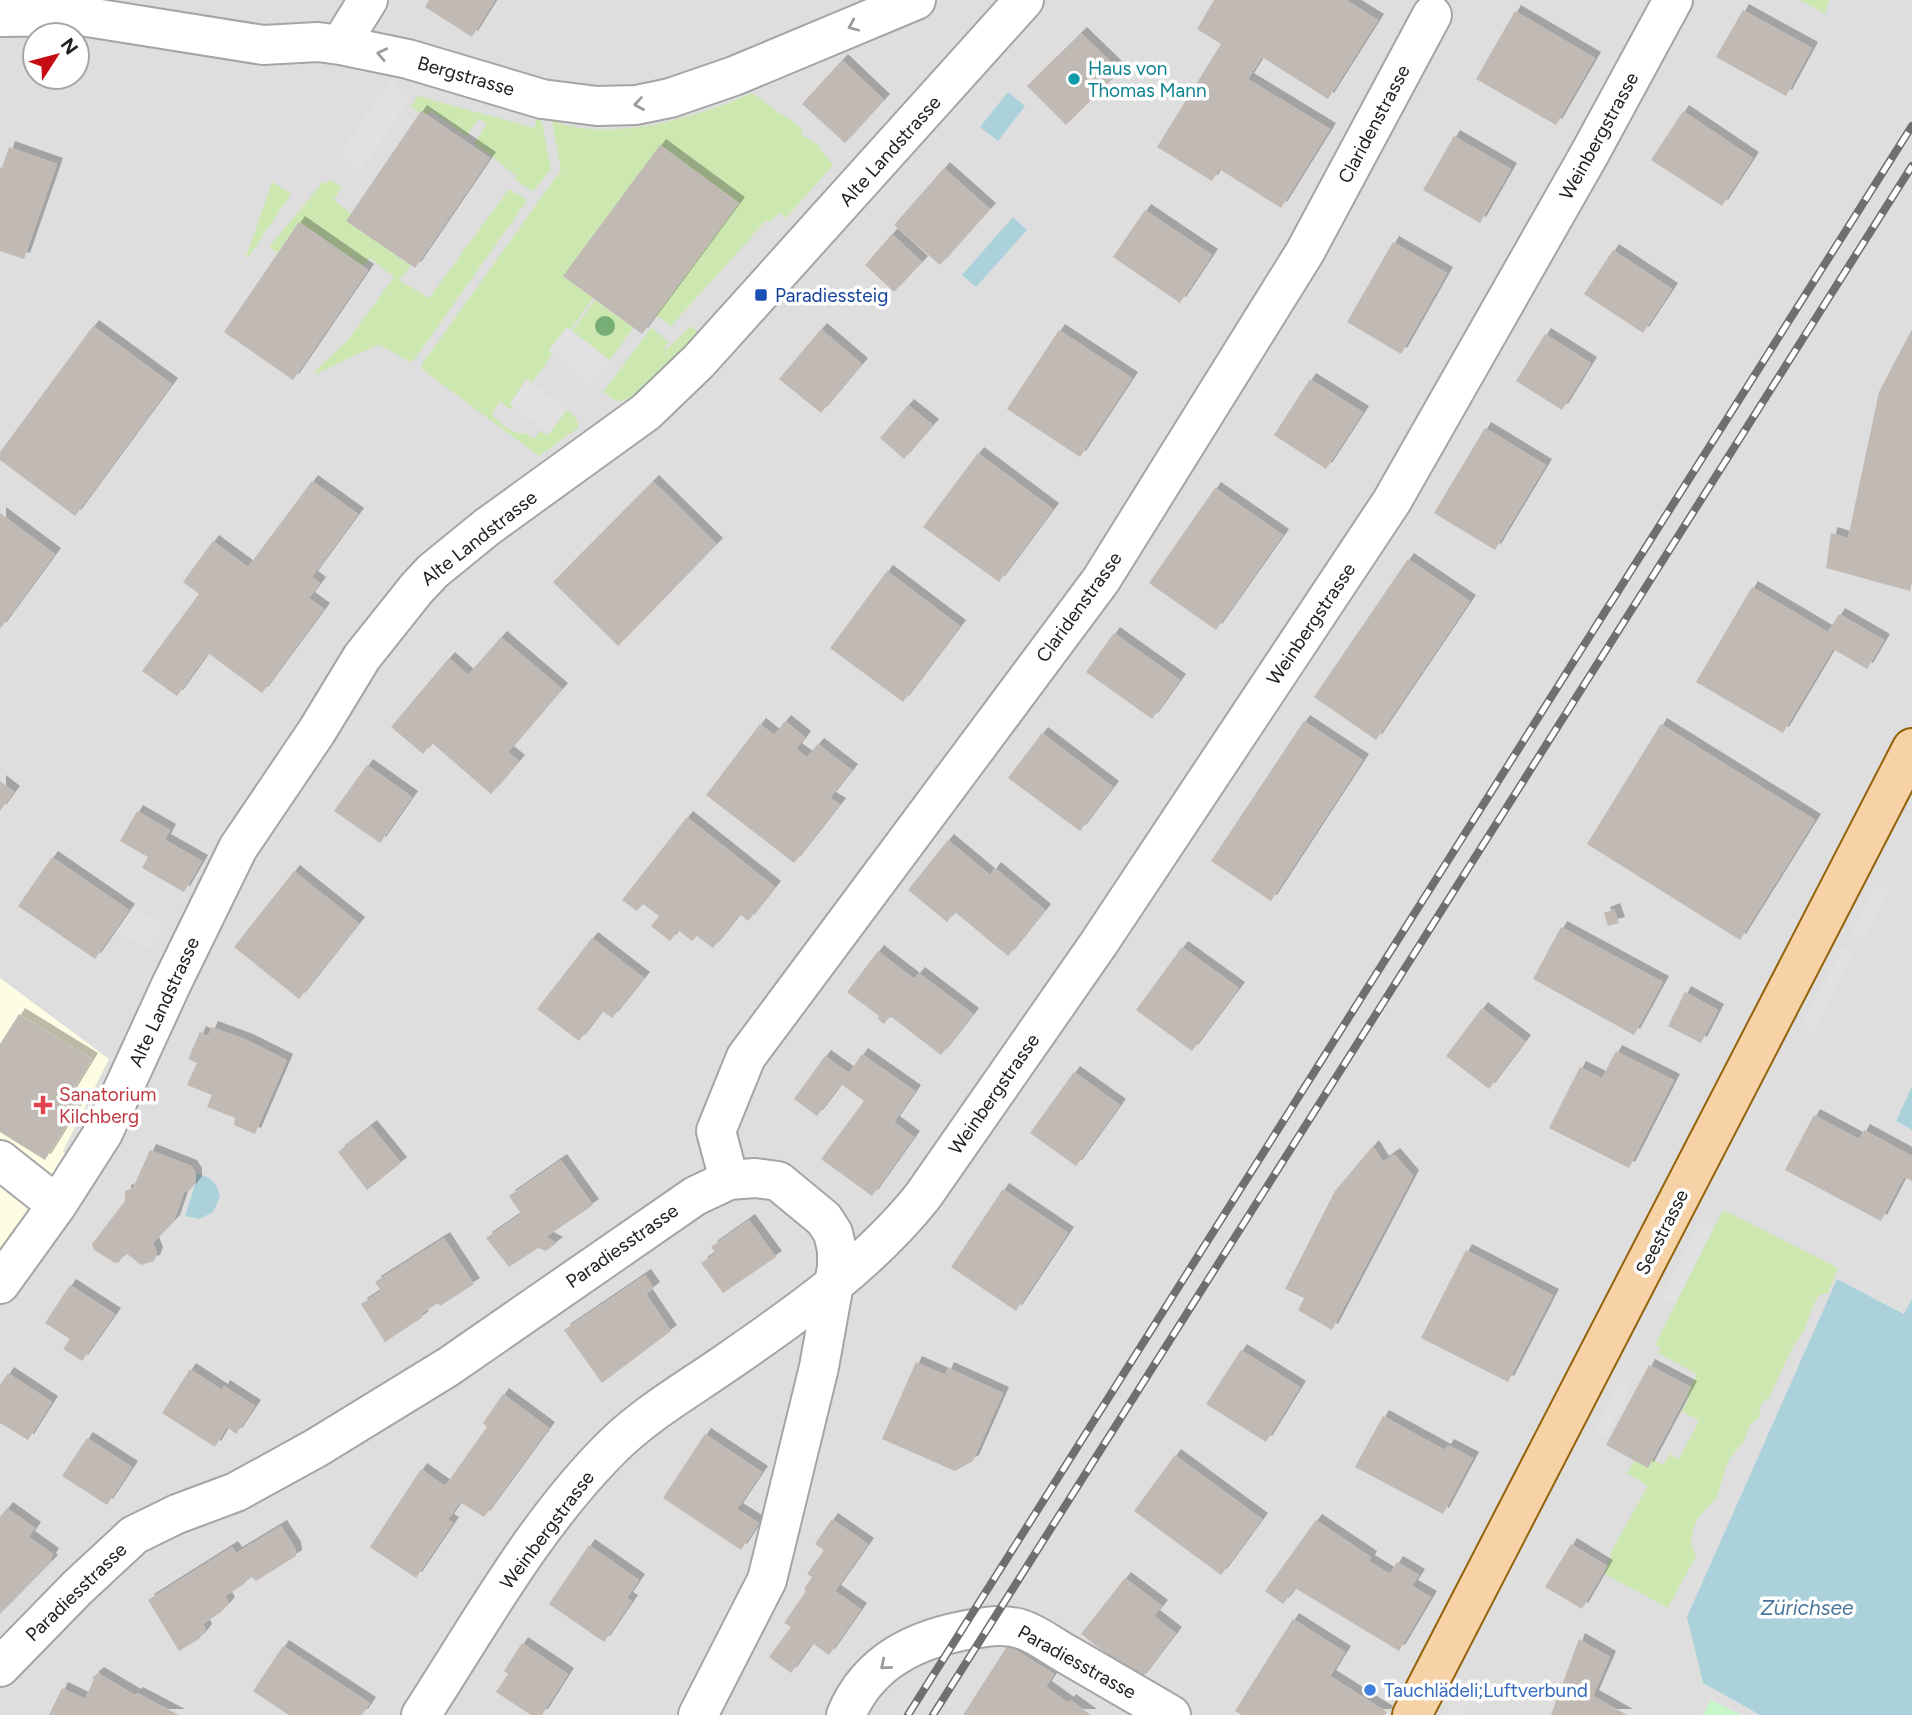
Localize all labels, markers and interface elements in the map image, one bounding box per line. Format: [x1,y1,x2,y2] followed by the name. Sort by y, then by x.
[847,18,859,32] one-way arrow
[21,21,91,91] north arrow
[56,34,83,59] text: N
[377,47,389,62] one-way arrow
[415,51,517,101] street label: Bergstrasse
[1088,57,1206,102] place label: Haus von Thomas Mann
[1333,61,1415,187] street label: Claridenstrasse
[1554,68,1644,204] street label: Weinbergstrasse
[1066,71,1082,87] marker: Haus von Thomas Mann
[834,91,946,211] street label: Alte Landstrasse
[633,96,645,111] one-way arrow
[775,284,888,307] place label: Paradiessteig
[753,287,769,303] marker: Paradiessteig
[416,486,542,590] street label: Alte Landstrasse
[1031,547,1127,667] street label: Claridenstrasse
[1262,559,1360,689] street label: Weinbergstrasse
[124,933,204,1071] street label: Alte Landstrasse
[944,1029,1044,1159] street label: Weinbergstrasse
[59,1083,156,1128] place label: Sanatorium Kilchberg
[33,1095,53,1115] marker: Sanatorium Kilchberg
[1631,1186,1693,1278] street label: Seestrasse
[561,1199,683,1293] street label: Paradiesstrasse
[495,1466,599,1594] street label: Weinbergstrasse
[21,1538,131,1646] street label: Paradiesstrasse
[1760,1595,1854,1620] water label: Zürichsee
[1014,1620,1140,1704] street label: Paradiesstrasse
[880,1657,893,1669] one-way arrow
[1384,1679,1588,1702] place label: Tauchlädeli;Luftverbund
[1362,1682,1378,1698] marker: Tauchlädeli;Luftverbund

